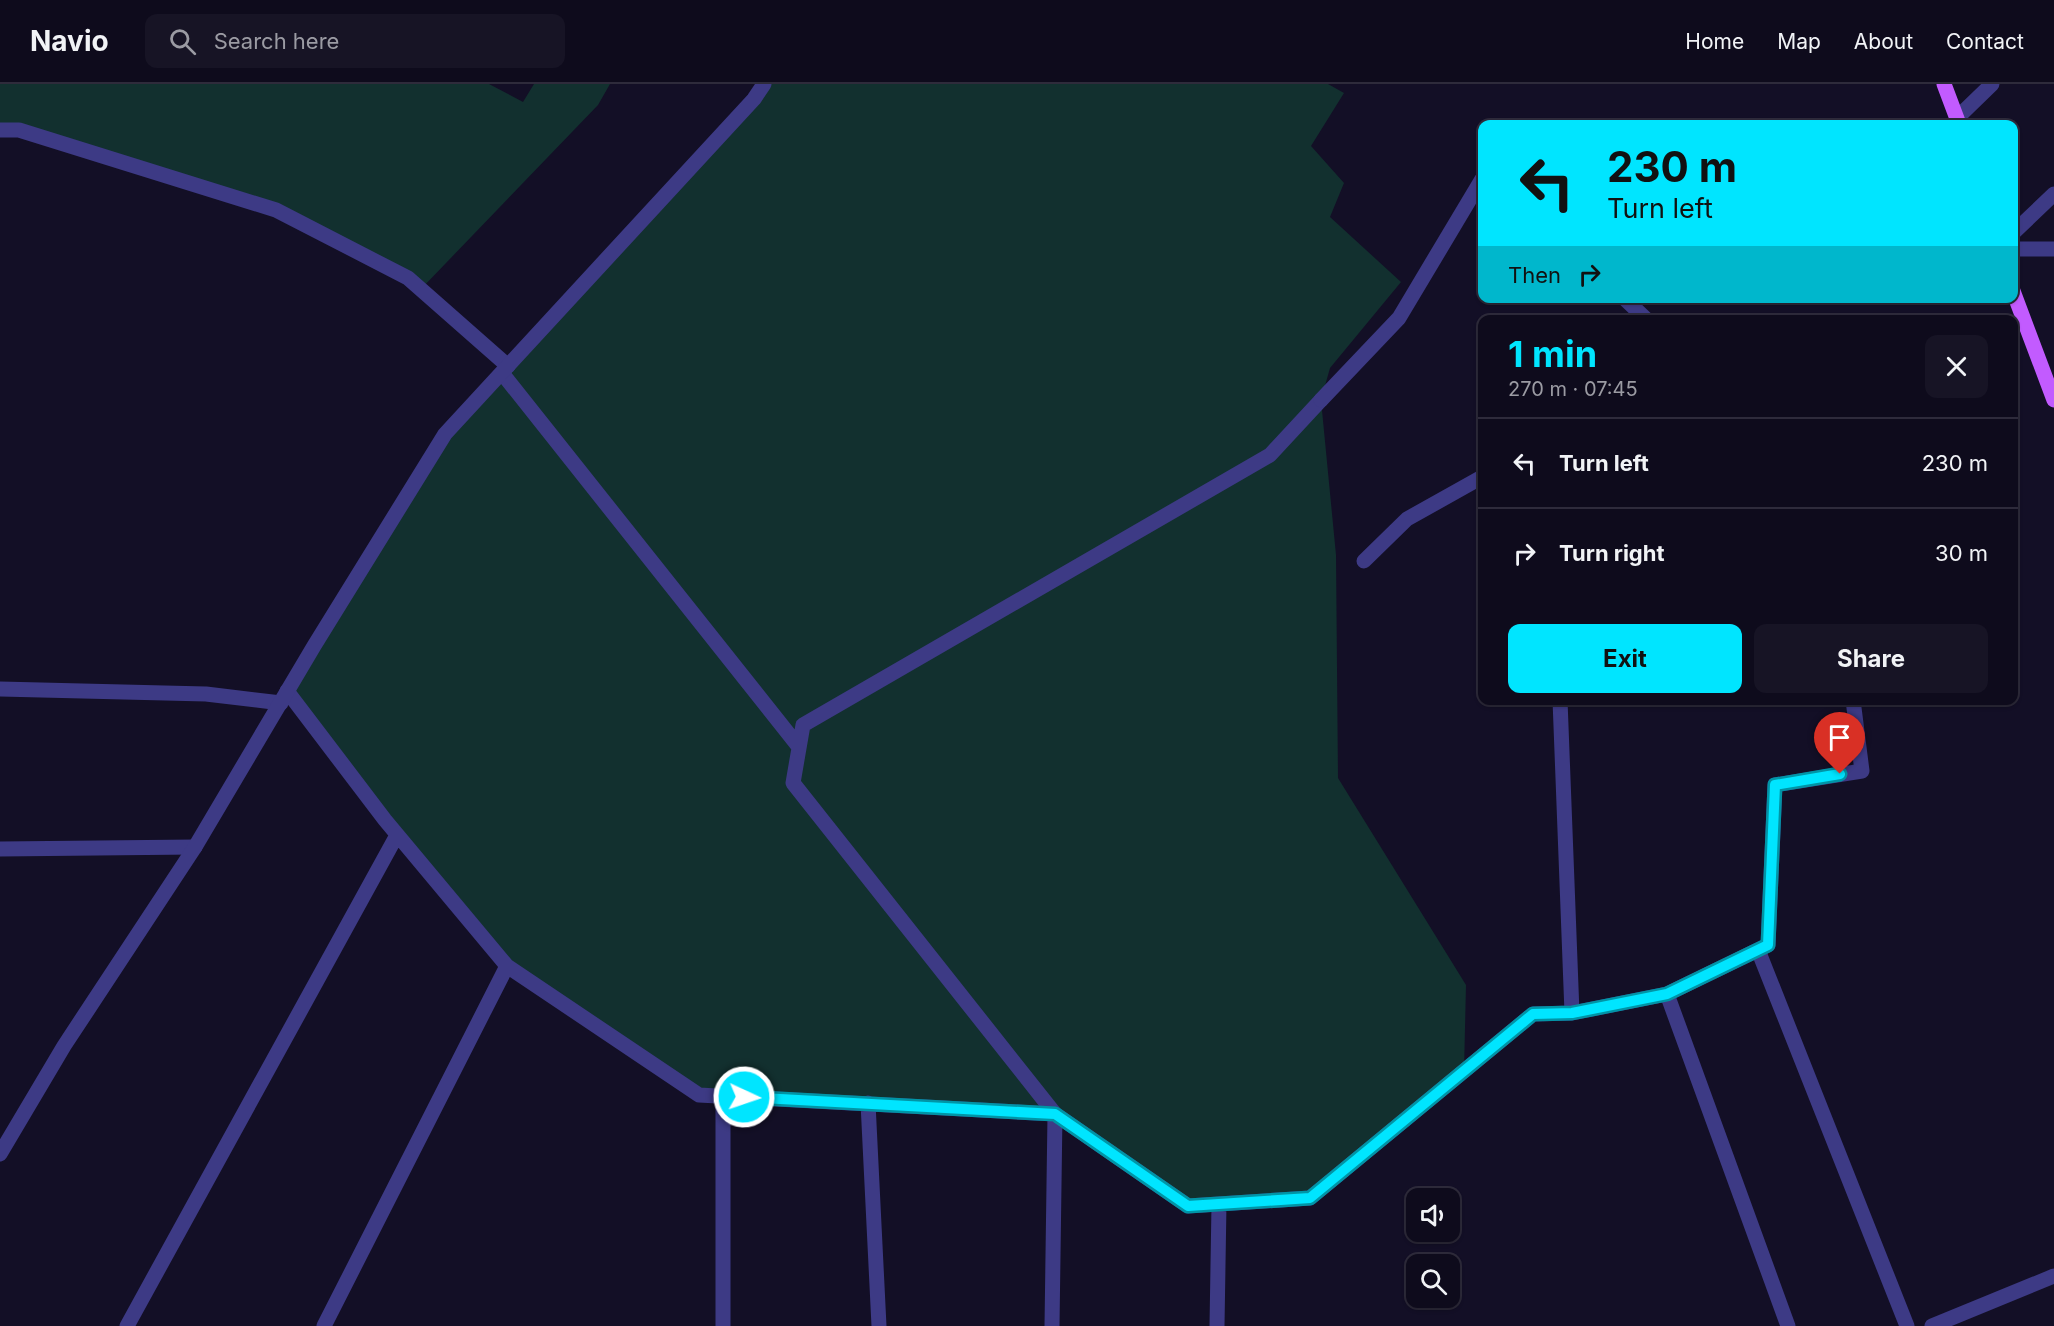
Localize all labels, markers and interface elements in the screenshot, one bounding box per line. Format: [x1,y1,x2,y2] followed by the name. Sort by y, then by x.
[145,14,565,68] search box
[30,24,109,58] text: Navio
[166,25,199,58] icon: search
[214,28,339,54] text: Search here
[1685,29,1744,54] text: Home
[1777,29,1821,54] text: Map
[1854,29,1913,54] text: About
[1946,29,2024,54] text: Contact
[1607,141,1737,192] text: 230 m
[1508,144,1586,222] icon: left
[1607,192,1713,225] text: Turn left
[1573,258,1606,291] icon: right
[1508,262,1561,288] text: Then
[1508,332,1597,376] text: 1 min
[1925,335,1988,398] button: close
[1508,377,1638,401] text: 270 m · 07:45
[1508,447,1541,480] icon: left
[1559,450,1649,476] text: Turn left
[1922,450,1988,476] text: 230 m
[1508,537,1541,570] icon: right
[1559,540,1665,566] text: Turn right
[1935,540,1988,566] text: 30 m
[1508,624,1742,693] button: Exit
[1754,624,1988,693] button: Share
[1814,712,1865,774] pin
[1823,721,1856,754] icon: arrive
[712,1065,776,1129] position arrow
[1406,1188,1460,1308] map controls
[1406,1188,1460,1242] button: sound
[1406,1254,1460,1308] button: search

